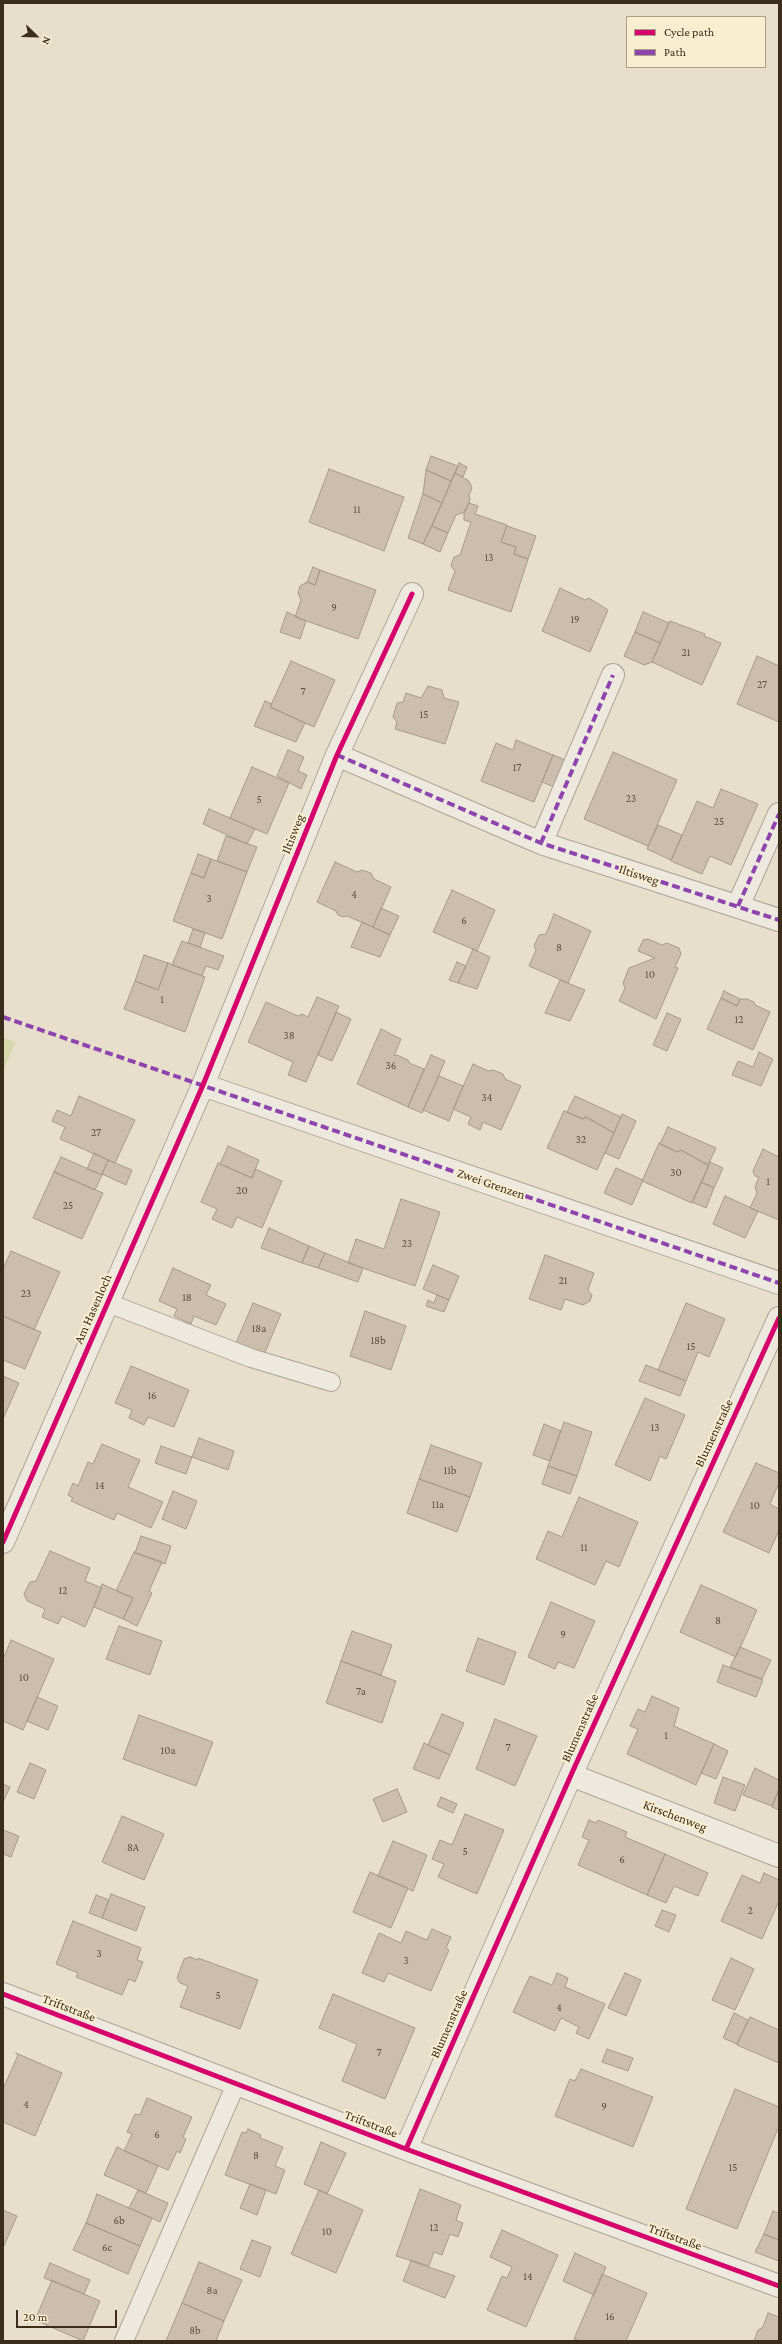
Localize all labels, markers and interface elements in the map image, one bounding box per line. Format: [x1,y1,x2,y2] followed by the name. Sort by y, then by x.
[16,16,56,56] north arrow
[626,16,766,68] legend
[664,25,714,39] text: Cycle path
[40,35,54,46] text: N
[664,45,686,59] text: Path
[353,503,361,517] house number: 11
[485,551,493,565] house number: 13
[331,601,337,615] house number: 9
[570,613,580,627] house number: 19
[682,646,690,660] house number: 21
[757,678,767,692] house number: 27
[300,685,306,699] house number: 7
[420,708,428,722] house number: 15
[513,761,521,775] house number: 17
[626,792,636,806] house number: 23
[256,793,262,807] house number: 5
[278,812,308,856] street label: Iltisweg
[714,815,724,829] house number: 25
[617,861,661,889] street label: Iltisweg
[351,888,357,902] house number: 4
[206,892,212,906] house number: 3
[461,914,467,928] house number: 6
[556,941,562,955] house number: 8
[645,968,655,982] house number: 10
[160,993,164,1007] house number: 1
[735,1013,743,1027] house number: 12
[283,1029,295,1043] house number: 38
[386,1059,396,1073] house number: 36
[482,1091,492,1105] house number: 34
[91,1126,101,1140] house number: 27
[576,1133,586,1147] house number: 32
[455,1165,527,1203] street label: Zwei Grenzen
[670,1166,682,1180] house number: 30
[766,1175,770,1189] house number: 1
[236,1184,248,1198] house number: 20
[63,1199,73,1213] house number: 25
[402,1237,412,1251] house number: 23
[71,1272,115,1346] street label: Am Hasenloch
[559,1274,567,1288] house number: 21
[21,1287,31,1301] house number: 23
[182,1291,192,1305] house number: 18
[252,1322,266,1336] house number: 18a
[370,1334,386,1348] house number: 18b
[687,1340,695,1354] house number: 15
[147,1389,157,1403] house number: 16
[691,1396,737,1470] street label: Blumenstraße
[651,1421,659,1435] house number: 13
[444,1464,456,1478] house number: 11b
[95,1479,105,1493] house number: 14
[432,1498,444,1512] house number: 11a
[750,1499,760,1513] house number: 10
[580,1541,588,1555] house number: 11
[59,1584,67,1598] house number: 12
[715,1614,721,1628] house number: 8
[560,1628,566,1642] house number: 9
[19,1671,29,1685] house number: 10
[356,1685,366,1699] house number: 7a
[558,1691,602,1765] street label: Blumenstraße
[664,1729,668,1743] house number: 1
[505,1741,511,1755] house number: 7
[161,1744,175,1758] house number: 10a
[641,1797,709,1835] street label: Kirschenweg
[127,1841,139,1855] house number: 8A
[462,1845,468,1859] house number: 5
[619,1853,625,1867] house number: 6
[747,1904,753,1918] house number: 2
[96,1947,102,1961] house number: 3
[403,1954,409,1968] house number: 3
[427,1987,471,2061] street label: Blumenstraße
[215,1989,221,2003] house number: 5
[40,1991,98,2025] street label: Triftstraße
[556,2001,562,2015] house number: 4
[376,2046,382,2060] house number: 7
[23,2098,29,2112] house number: 4
[601,2100,607,2114] house number: 9
[342,2107,400,2141] street label: Triftstraße
[154,2128,160,2142] house number: 6
[253,2149,259,2163] house number: 8
[729,2161,737,2175] house number: 15
[113,2214,125,2228] house number: 6b
[646,2220,704,2254] street label: Triftstraße
[430,2221,438,2235] house number: 12
[322,2225,332,2239] house number: 10
[102,2241,112,2255] house number: 6c
[523,2270,533,2284] house number: 14
[206,2284,218,2298] house number: 8a
[18,2302,119,2328] scale bar
[23,2310,47,2324] text: 20 m
[605,2310,615,2324] house number: 16
[189,2324,201,2338] house number: 8b

